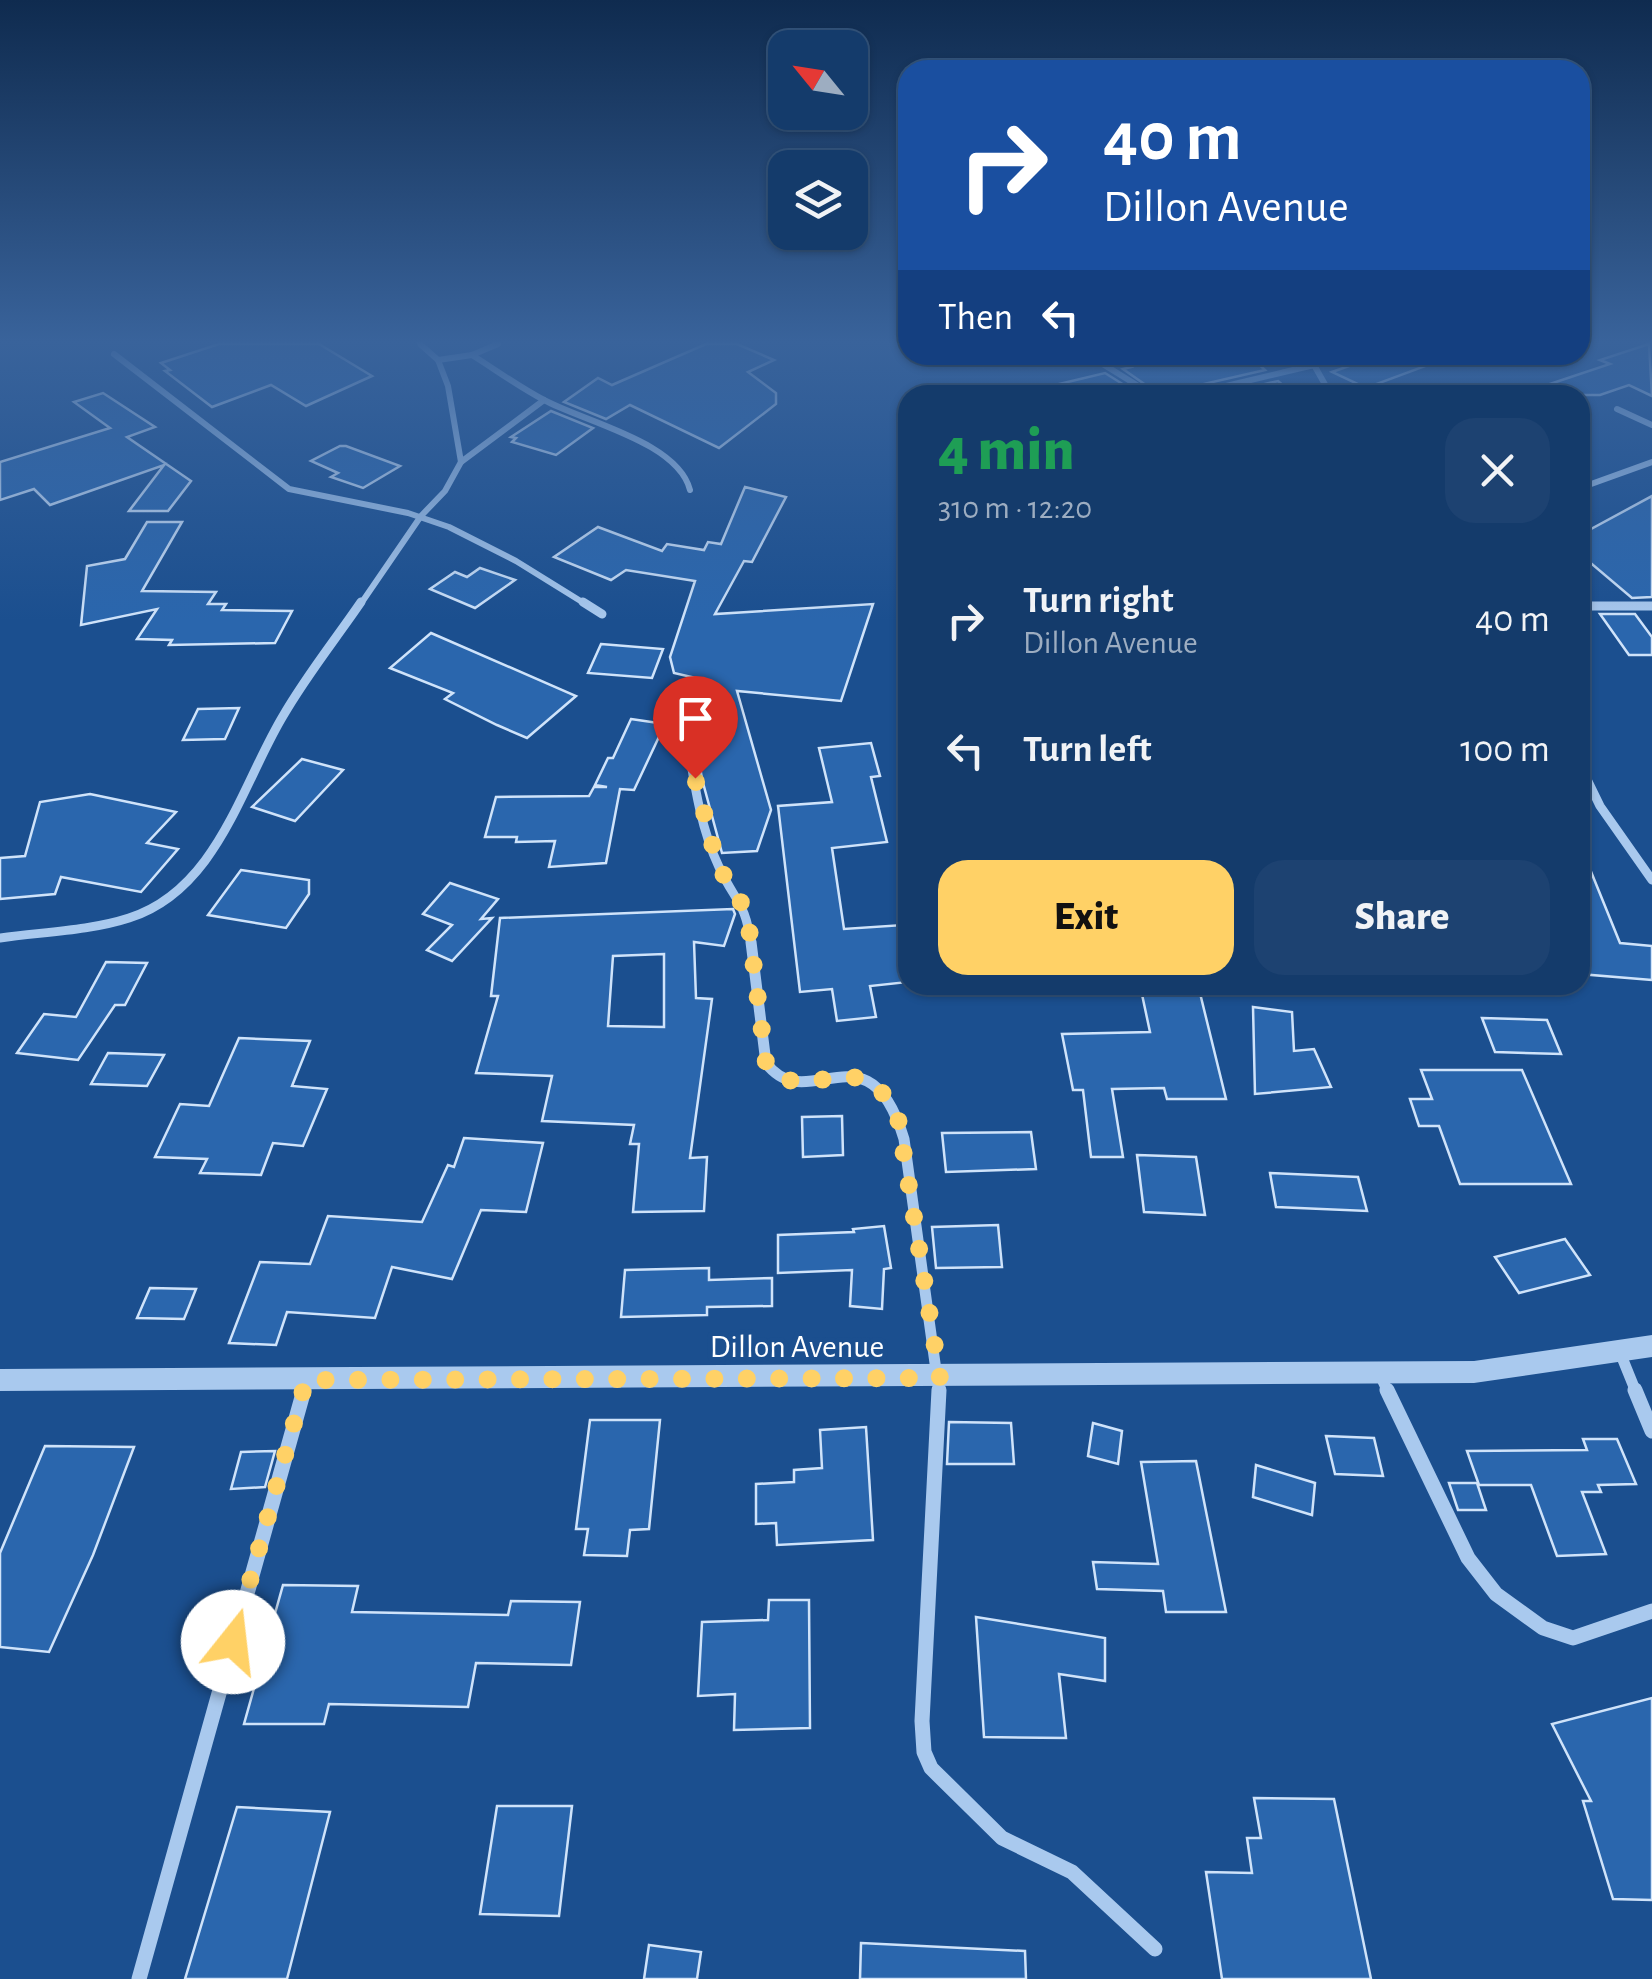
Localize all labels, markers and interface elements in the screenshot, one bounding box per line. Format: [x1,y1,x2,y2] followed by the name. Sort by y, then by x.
[768,30,868,130] north arrow
[768,30,868,250] map controls
[938,100,1068,230] icon: right
[1103,103,1242,173] text: 40 m
[768,150,868,250] button: layers
[1103,185,1349,230] text: Dillon Avenue
[1033,290,1088,345] icon: left
[938,299,1013,337] text: Then
[1445,418,1550,523] button: close
[938,421,1075,481] text: 4 min
[938,492,1092,524] text: 310 m · 12:20
[1023,582,1173,620] text: Turn right
[938,593,993,648] icon: right
[1475,601,1550,639] text: 40 m
[1023,627,1198,659] text: Dillon Avenue
[653,676,738,779] pin
[668,691,723,746] icon: arrive
[938,723,993,778] icon: left
[1023,731,1151,769] text: Turn left
[1460,731,1550,769] text: 100 m
[938,860,1234,975] button: Exit
[1254,860,1550,975] button: Share
[710,1331,884,1363] street label: Dillon Avenue
[181,1590,285,1694] position arrow

